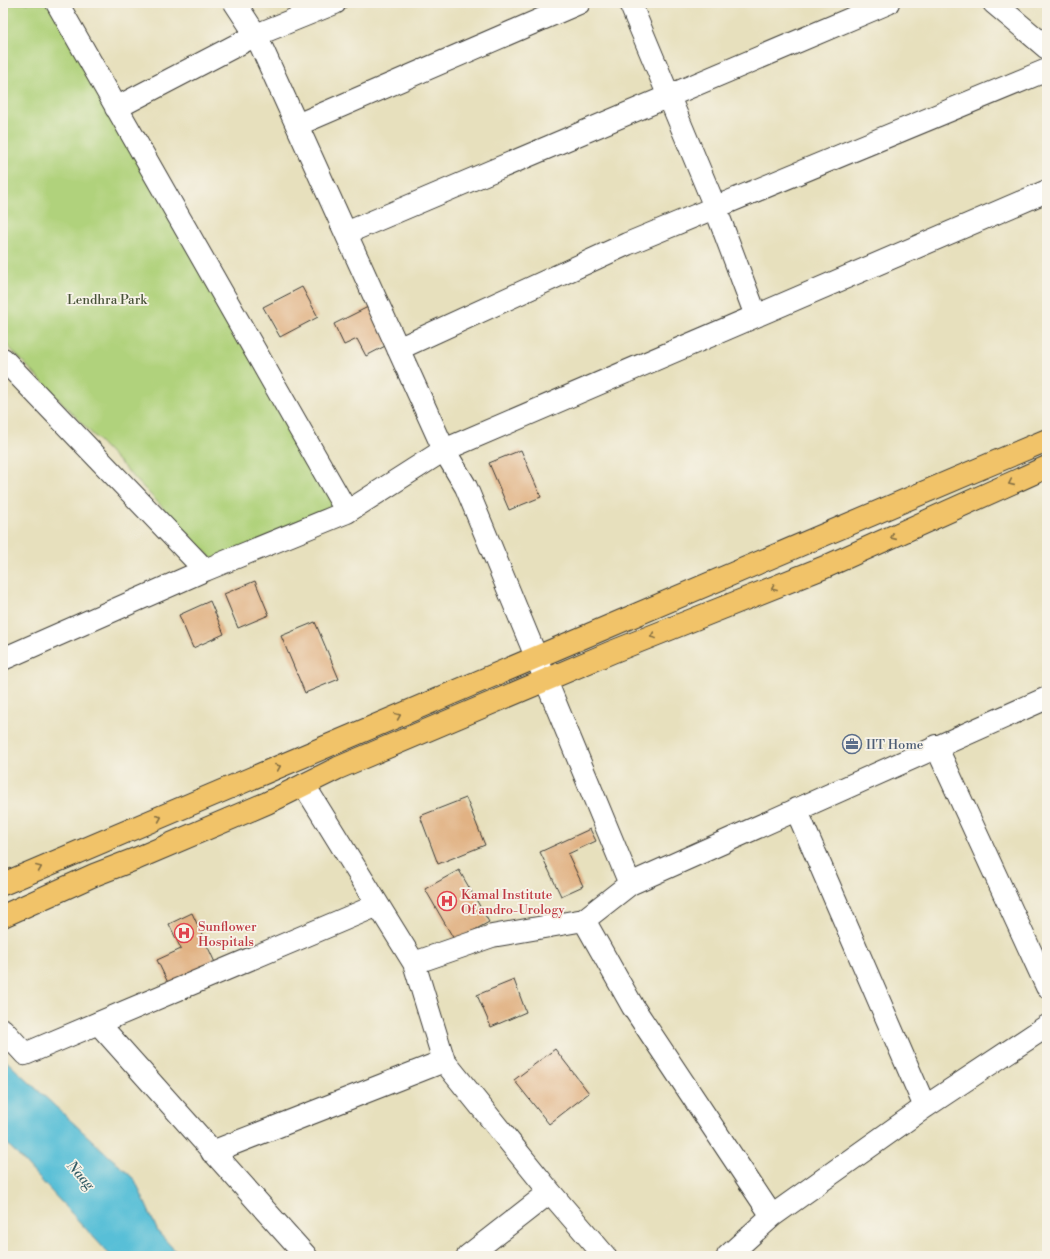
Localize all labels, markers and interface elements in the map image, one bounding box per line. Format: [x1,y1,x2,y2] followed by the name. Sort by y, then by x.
[67,292,148,308] park label: Lendhra Park
[1008,478,1016,486] one-way arrow
[890,532,897,540] one-way arrow
[770,583,777,591] one-way arrow
[649,631,657,639] one-way arrow
[394,713,401,721] one-way arrow
[841,733,863,755] office icon: IIT Home
[866,737,924,753] place label: IIT Home
[274,764,282,772] one-way arrow
[155,814,162,822] one-way arrow
[35,865,42,873] one-way arrow
[461,887,565,918] place label: Kamal Institute Of andro-Urology
[436,890,458,912] hospital icon: Kamal Institute Of andro-Urology
[198,919,257,950] place label: Sunflower Hospitals
[173,922,195,944] hospital icon: Sunflower Hospitals
[62,1157,99,1195] water label: Naag

